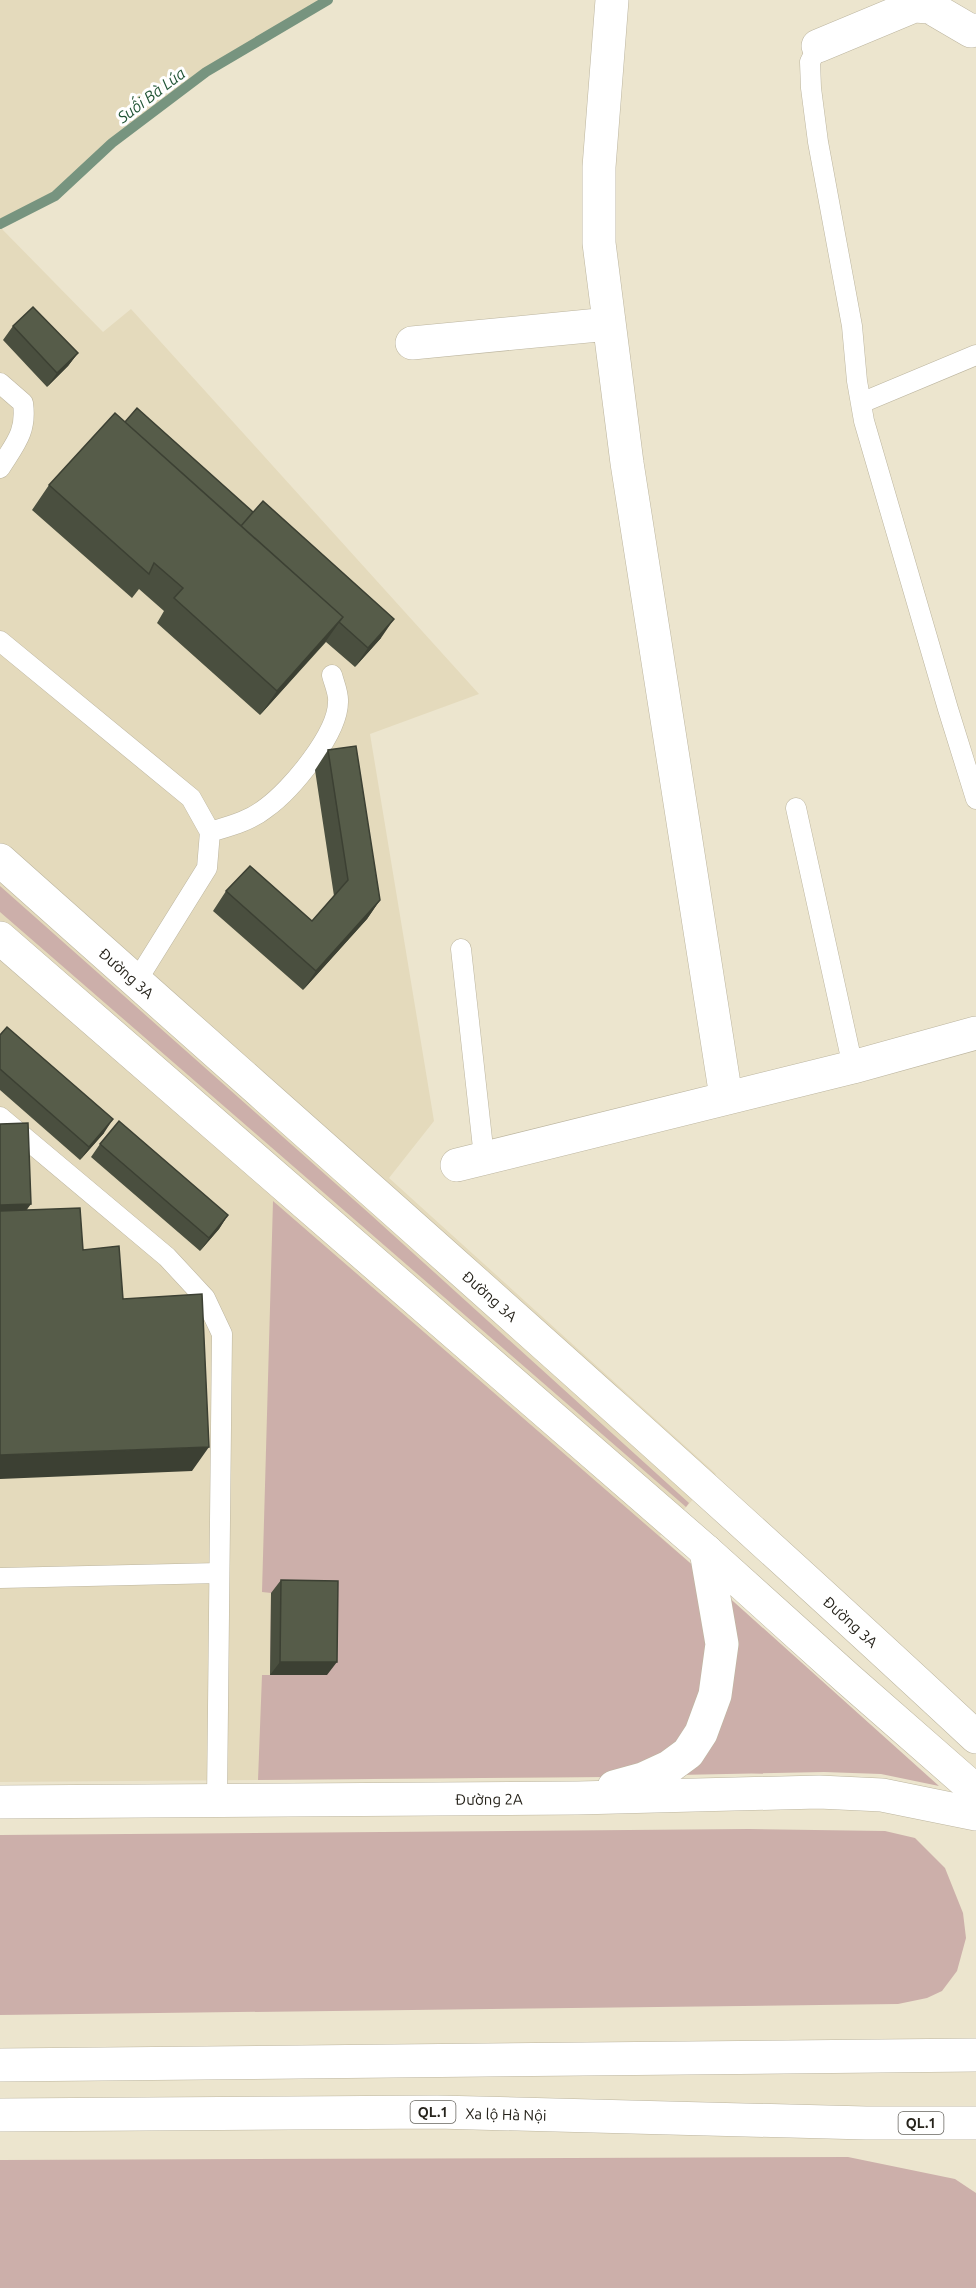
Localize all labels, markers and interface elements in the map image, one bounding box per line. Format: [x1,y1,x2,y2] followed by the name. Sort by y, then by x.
[111,61,189,127] water label: Suối Bà Lúa
[96,944,158,1002] street label: Đường 3A
[459,1267,521,1325] street label: Đường 3A
[820,1592,882,1651] street label: Đường 3A
[455,1790,523,1807] street label: Đường 2A
[410,2101,456,2123] road number: QL.1
[465,2104,547,2123] street label: Xa lộ Hà Nội
[898,2112,944,2134] road number: QL.1

